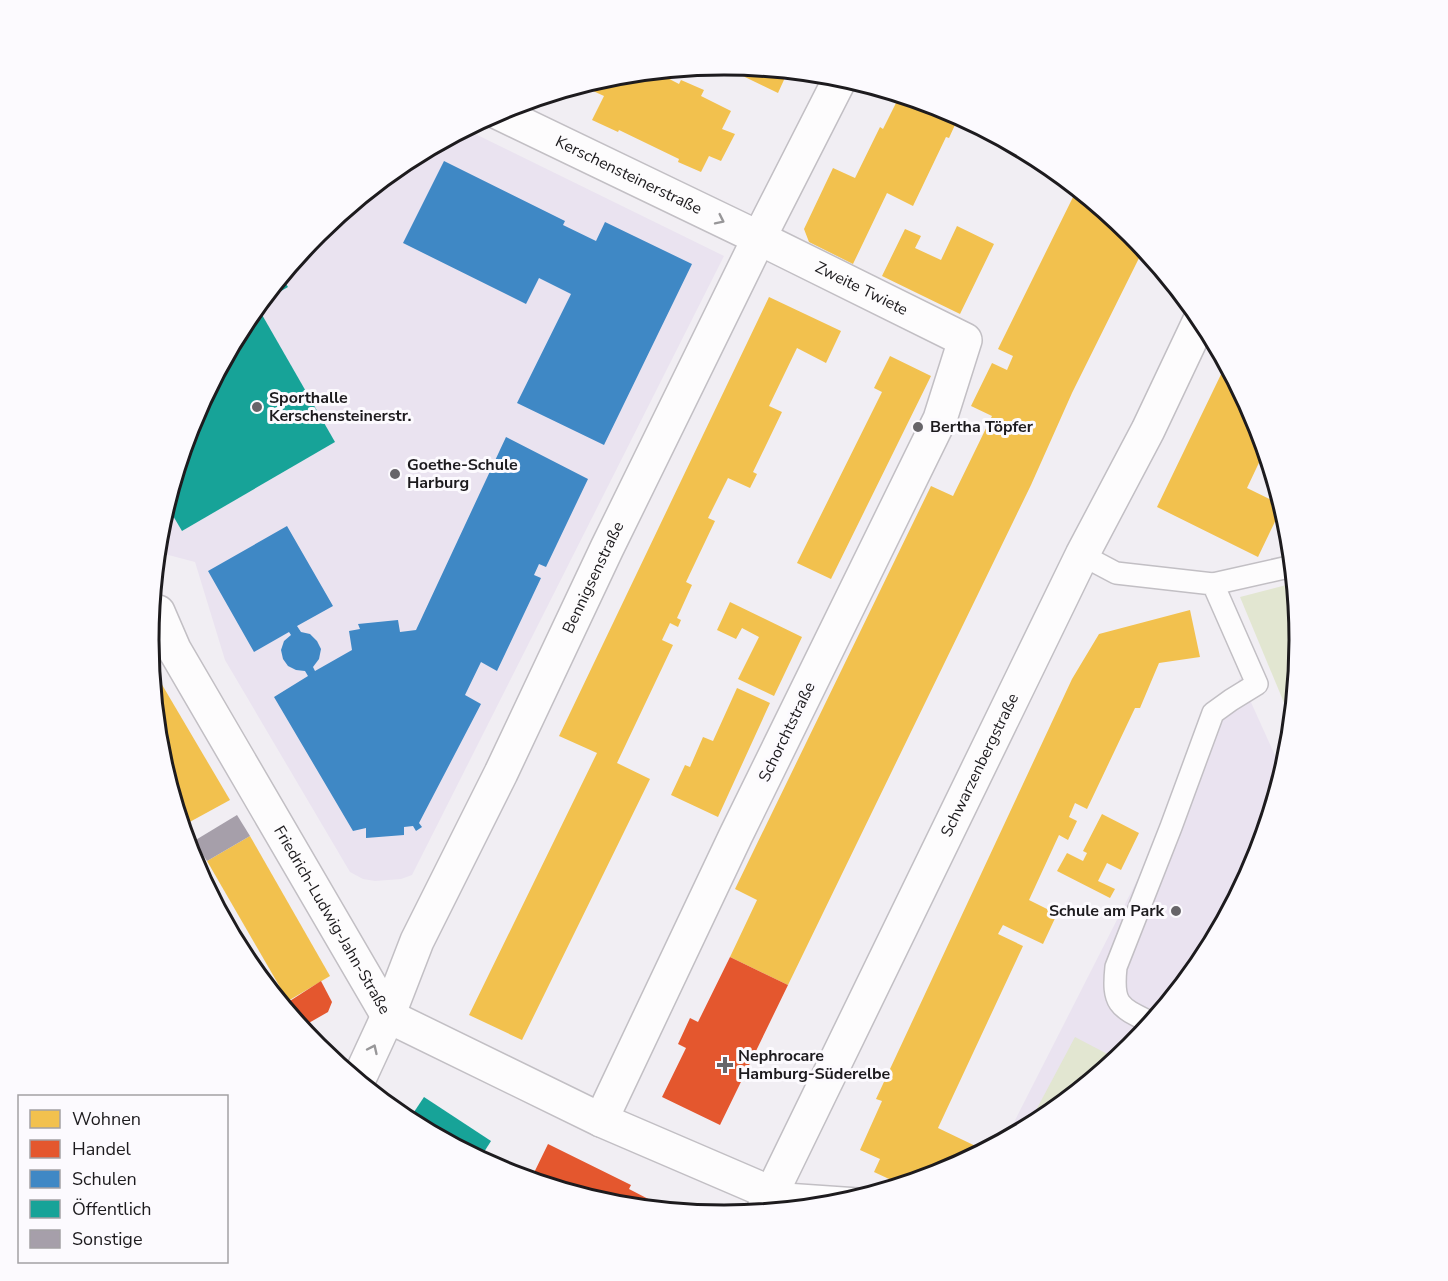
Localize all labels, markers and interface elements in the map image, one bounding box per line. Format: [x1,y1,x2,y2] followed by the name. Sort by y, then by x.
[552,131,706,220] street label: Kerschensteinerstraße
[714,212,725,224] one-way arrow
[811,256,912,321] street label: Zweite Twiete
[269,387,412,427] place label: Sporthalle Kerschensteinerstr.
[250,400,264,414] marker: Sporthalle Kerschensteinerstr.
[930,416,1034,438] place label: Bertha Töpfer
[911,420,925,434] marker: Bertha Töpfer
[407,454,518,494] place label: Goethe-Schule Harburg
[388,467,402,481] marker: Goethe-Schule Harburg
[557,518,629,637] street label: Bennigsenstraße
[753,678,821,786] street label: Schorchtstraße
[936,690,1024,841] street label: Schwarzenbergstraße
[268,822,396,1018] street label: Friedrich-Ludwig-Jahn-Straße
[1049,900,1164,922] place label: Schule am Park
[1169,904,1183,918] marker: Schule am Park
[366,1044,378,1055] one-way arrow
[738,1045,891,1085] place label: Nephrocare Hamburg-Süderelbe
[716,1056,734,1074] marker: Nephrocare Hamburg-Süderelbe
[18,1095,228,1263] legend
[72,1107,141,1131] text: Wohnen
[72,1137,132,1161] text: Handel
[72,1167,137,1191] text: Schulen
[72,1197,151,1221] text: Öffentlich
[72,1227,142,1251] text: Sonstige

